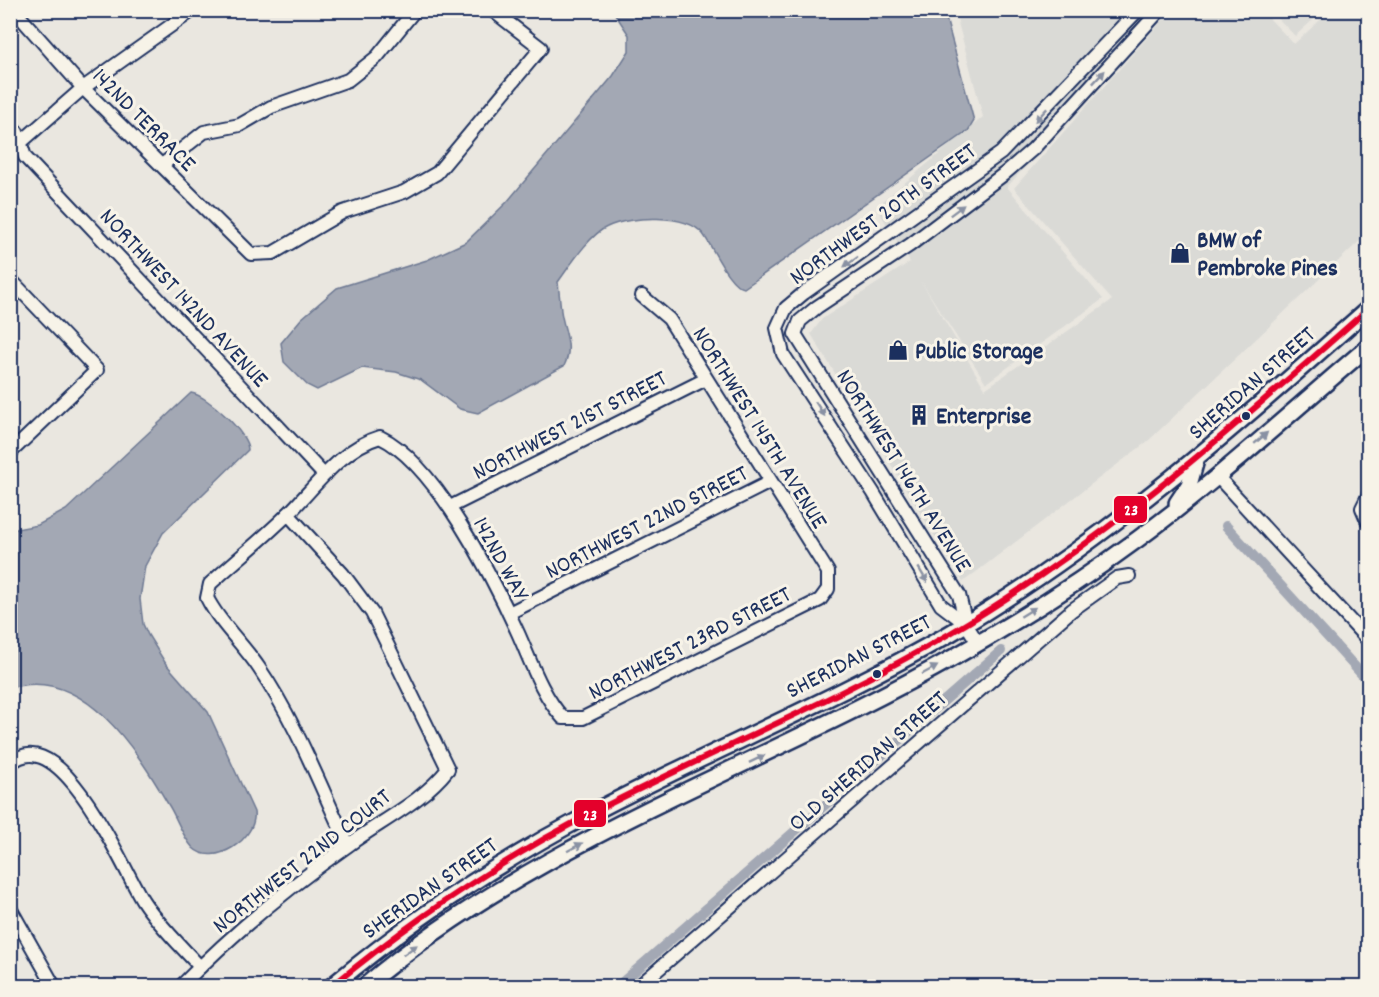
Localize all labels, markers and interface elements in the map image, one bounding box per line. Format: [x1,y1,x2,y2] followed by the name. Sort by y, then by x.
[83,61,203,181] street label: 142ND TERRACE
[1092,70,1106,85] one-way arrow
[1034,107,1048,122] one-way arrow
[783,136,985,295] street label: NORTHWEST 20TH STREET
[90,202,275,397] street label: NORTHWEST 142ND AVENUE
[949,204,964,216] one-way arrow
[1197,225,1338,287] place label: BMW of Pembroke Pines
[1168,241,1192,265] shop icon: BMW of Pembroke Pines
[843,256,859,267] one-way arrow
[1182,319,1324,449] street label: SHERIDAN STREET
[682,321,835,537] street label: NORTHWEST 145TH AVENUE
[915,336,1044,370] place label: Public Storage
[886,338,910,362] shop icon: Public Storage
[467,363,674,490] street label: NORTHWEST 21ST STREET
[826,363,979,580] street label: NORTHWEST 146TH AVENUE
[814,401,825,417] one-way arrow
[936,401,1032,435] place label: Enterprise
[907,403,931,427] building icon: Enterprise
[1240,410,1252,422] unlabelled marker
[1253,432,1268,445] one-way arrow
[540,458,755,590] street label: NORTHWEST 22ND STREET
[1113,495,1148,524] line badge: 23
[1124,500,1138,523] text: 23
[462,511,537,609] street label: 142ND WAY
[917,567,928,583] one-way arrow
[583,579,798,711] street label: NORTHWEST 23RD STREET
[781,606,938,709] street label: SHERIDAN STREET
[1019,607,1036,618] one-way arrow
[922,665,939,675] one-way arrow
[871,668,883,680] unlabelled marker
[782,683,956,841] street label: OLD SHERIDAN STREET
[748,754,765,763] one-way arrow
[206,781,400,943] street label: NORTHWEST 22ND COURT
[573,799,607,828] line badge: 23
[583,805,597,828] text: 23
[356,830,506,949] street label: SHERIDAN STREET
[567,842,584,852] one-way arrow
[402,944,418,956] one-way arrow

